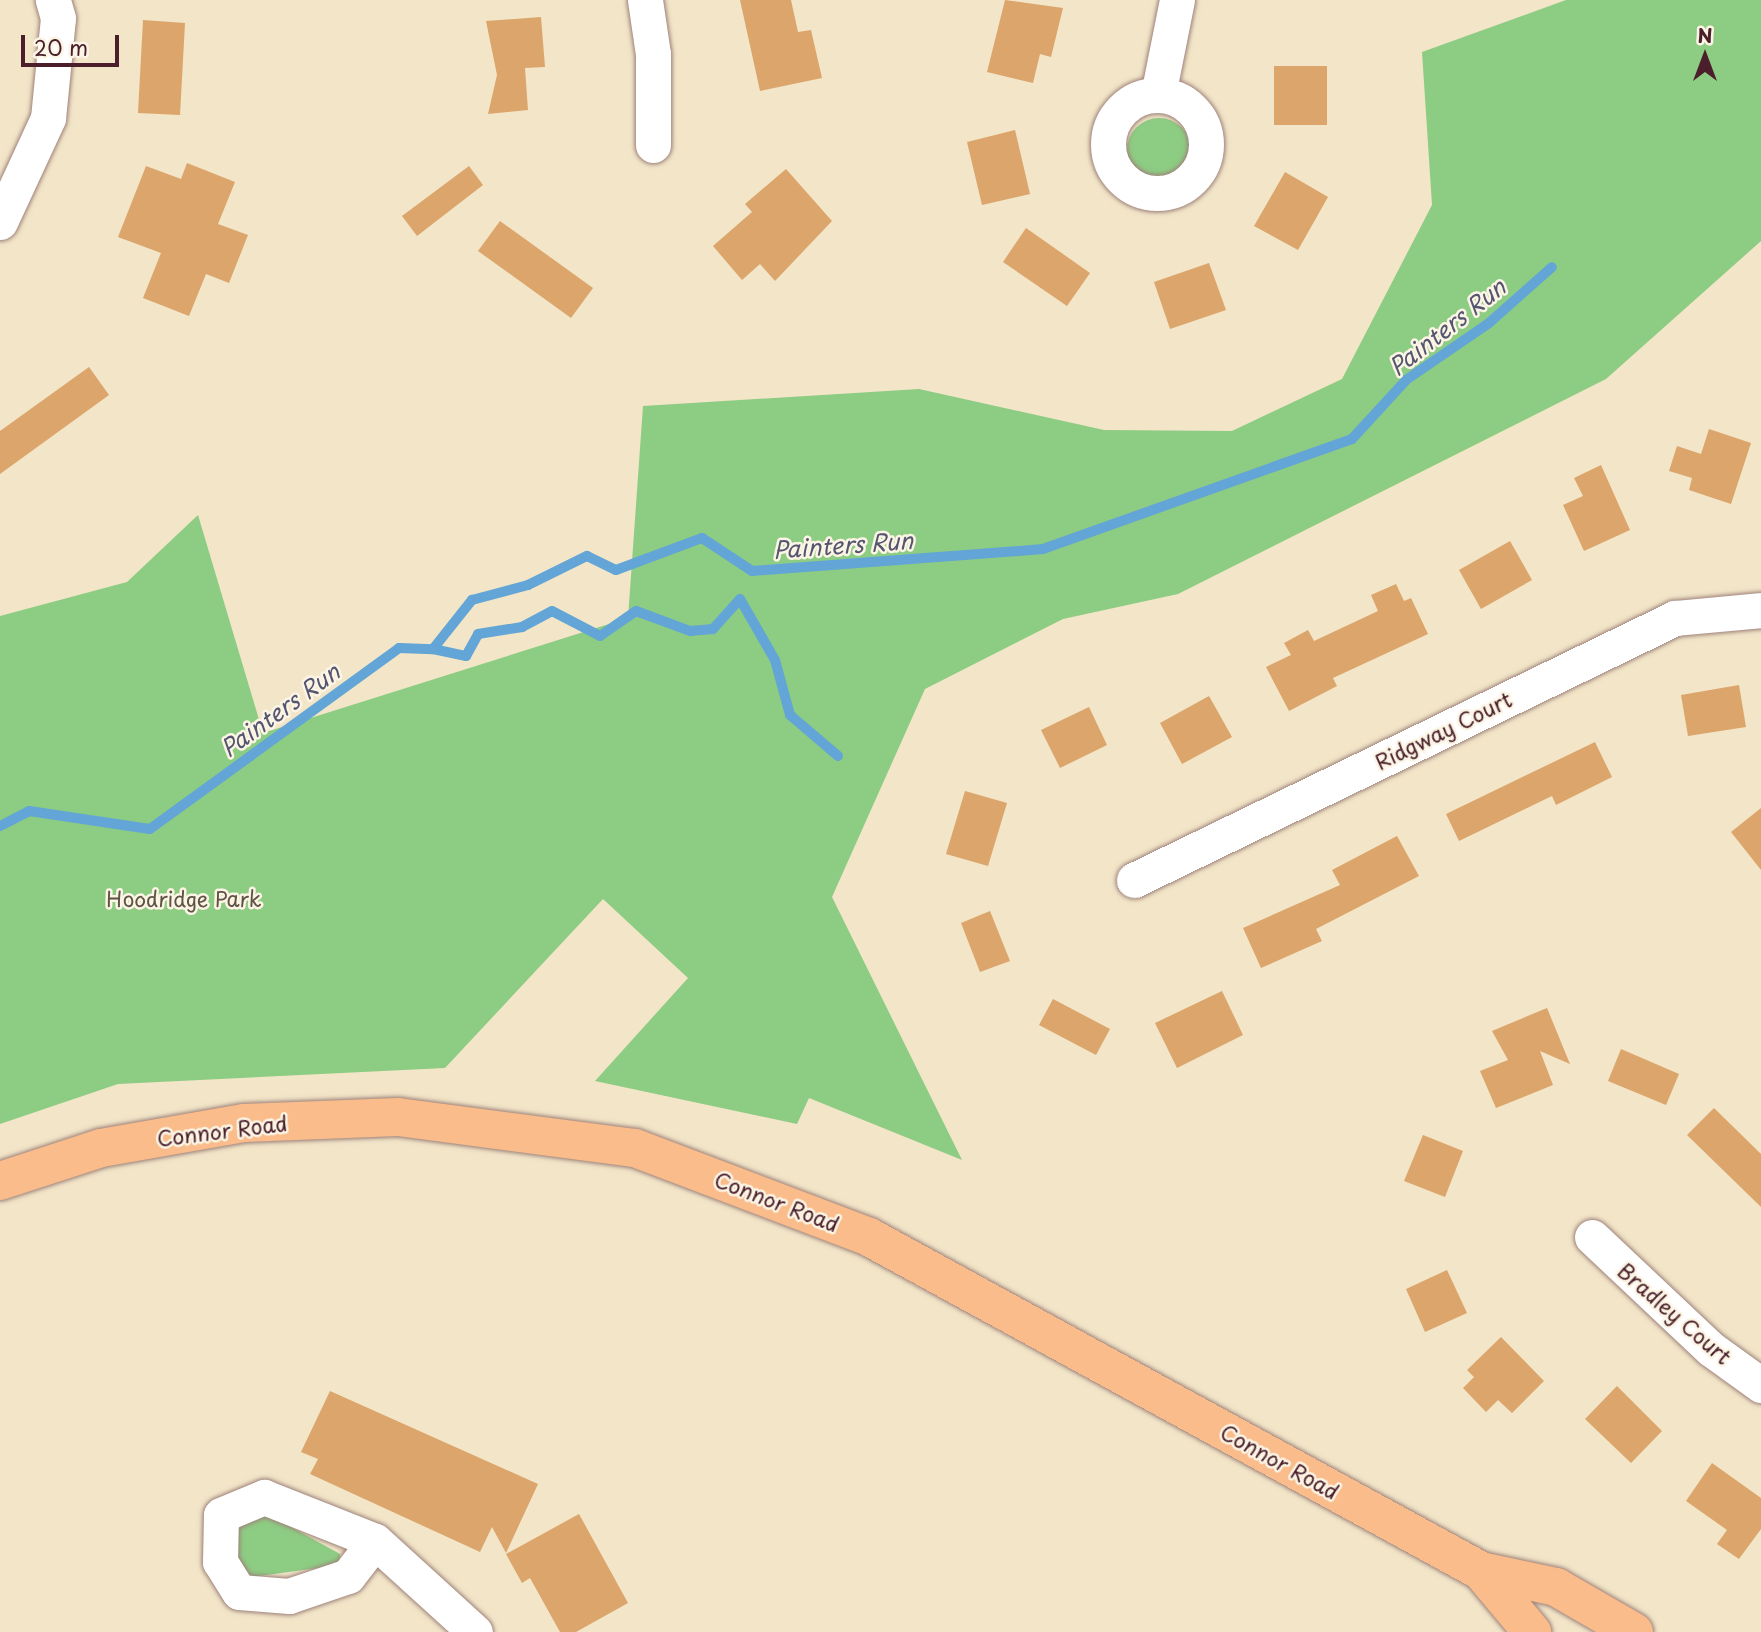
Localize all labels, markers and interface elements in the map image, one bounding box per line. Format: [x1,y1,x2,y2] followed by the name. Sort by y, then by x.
[24,21,122,65] scale bar
[1670,21,1740,91] north arrow
[1697,21,1713,49] text: N
[34,31,88,63] text: 20 m
[1383,272,1511,382] water label: Painters Run
[771,526,915,564] water label: Painters Run
[215,657,345,763] water label: Painters Run
[1370,686,1516,774] street label: Ridgway Court
[106,885,262,911] park label: Hoodridge Park
[155,1109,289,1151] street label: Connor Road
[711,1166,843,1236] street label: Connor Road
[1613,1257,1737,1369] street label: Bradley Court
[1216,1418,1344,1504] street label: Connor Road

